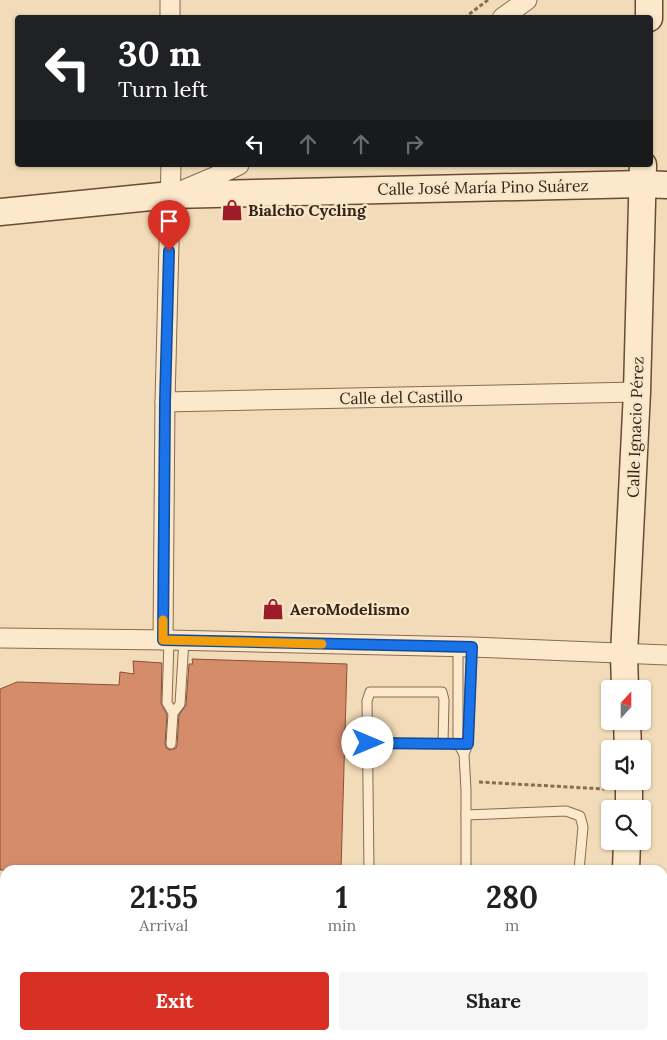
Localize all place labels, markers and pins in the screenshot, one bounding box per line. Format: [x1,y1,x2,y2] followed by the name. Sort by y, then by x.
[219,197,245,223] shop icon: Bialcho Cycling
[148,200,190,251] pin
[248,200,367,220] place label: Bialcho Cycling
[260,596,286,622] shop icon: AeroModelismo
[290,599,409,619] place label: AeroModelismo

